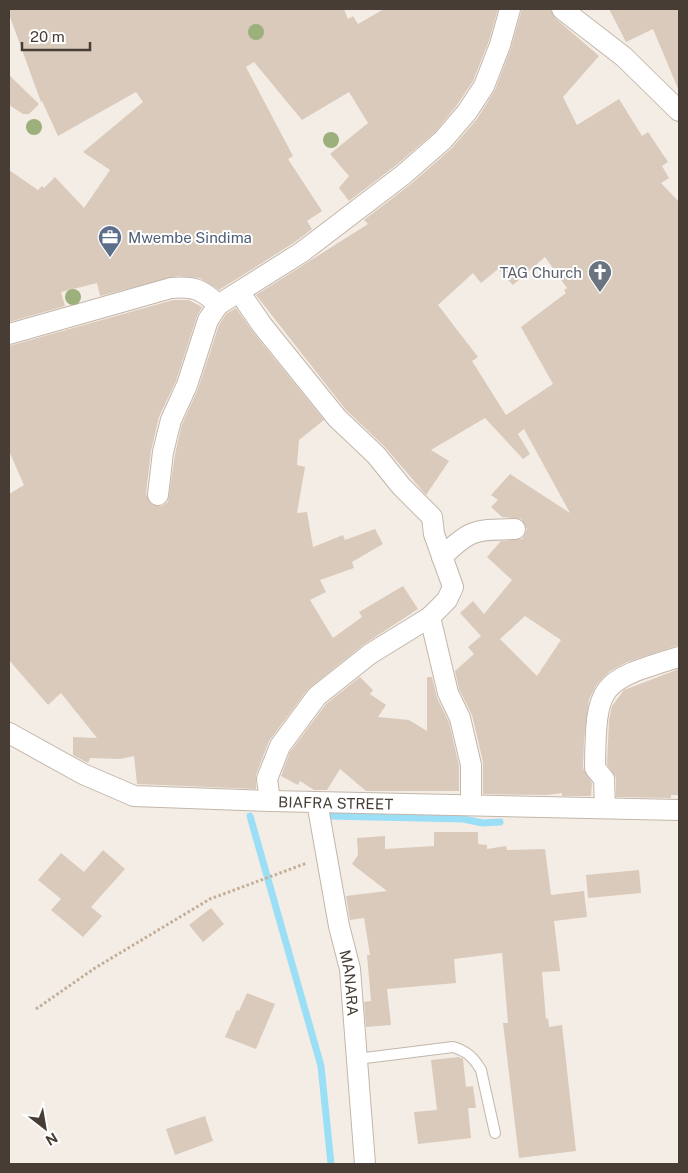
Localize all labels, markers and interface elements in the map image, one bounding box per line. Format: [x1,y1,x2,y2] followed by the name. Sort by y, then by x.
[22,20,90,52] scale bar
[30,28,65,45] text: 20 m
[97,224,123,258] office icon: Mwembe Sindima
[128,229,252,246] place label: Mwembe Sindima
[587,259,613,293] church icon: TAG Church
[499,264,582,281] place label: TAG Church
[278,793,394,812] street label: BIAFRA STREET
[337,948,362,1017] street label: MANARA
[20,1103,70,1153] north arrow
[43,1129,61,1149] text: N

